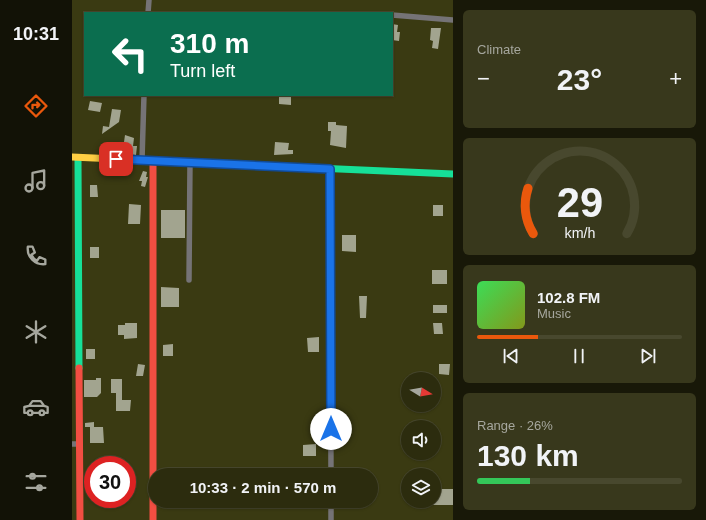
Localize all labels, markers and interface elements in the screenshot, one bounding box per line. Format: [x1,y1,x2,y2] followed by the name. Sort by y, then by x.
[13,24,59,44] text: 10:31
[104,28,156,80] icon: left
[170,28,249,59] text: 310 m
[477,42,521,57] text: Climate
[170,61,235,81] text: Turn left
[557,63,602,96] text: 23°
[477,66,490,91] text: −
[669,66,682,91] text: +
[22,92,50,120] icon: directions
[99,142,133,176] pin
[105,148,127,170] icon: arrive
[22,167,50,195] icon: music
[556,179,603,226] text: 29
[564,225,595,241] text: km/h
[22,242,50,270] icon: phone
[537,289,600,306] text: 102.8 FM
[537,306,571,321] text: Music
[22,318,50,346] icon: climate
[500,345,522,367] icon: previous
[568,345,590,367] icon: pause
[637,345,659,367] icon: next
[401,372,441,412] north arrow
[401,372,441,508] map controls
[22,393,50,421] icon: car
[310,408,352,450] position arrow
[477,418,553,433] text: Range · 26%
[401,420,441,460] button: sound
[477,439,579,472] text: 130 km
[84,456,136,508] speed limit sign: 30
[22,468,50,496] icon: filters
[401,468,441,508] button: layers
[190,479,336,496] text: 10:33 · 2 min · 570 m

